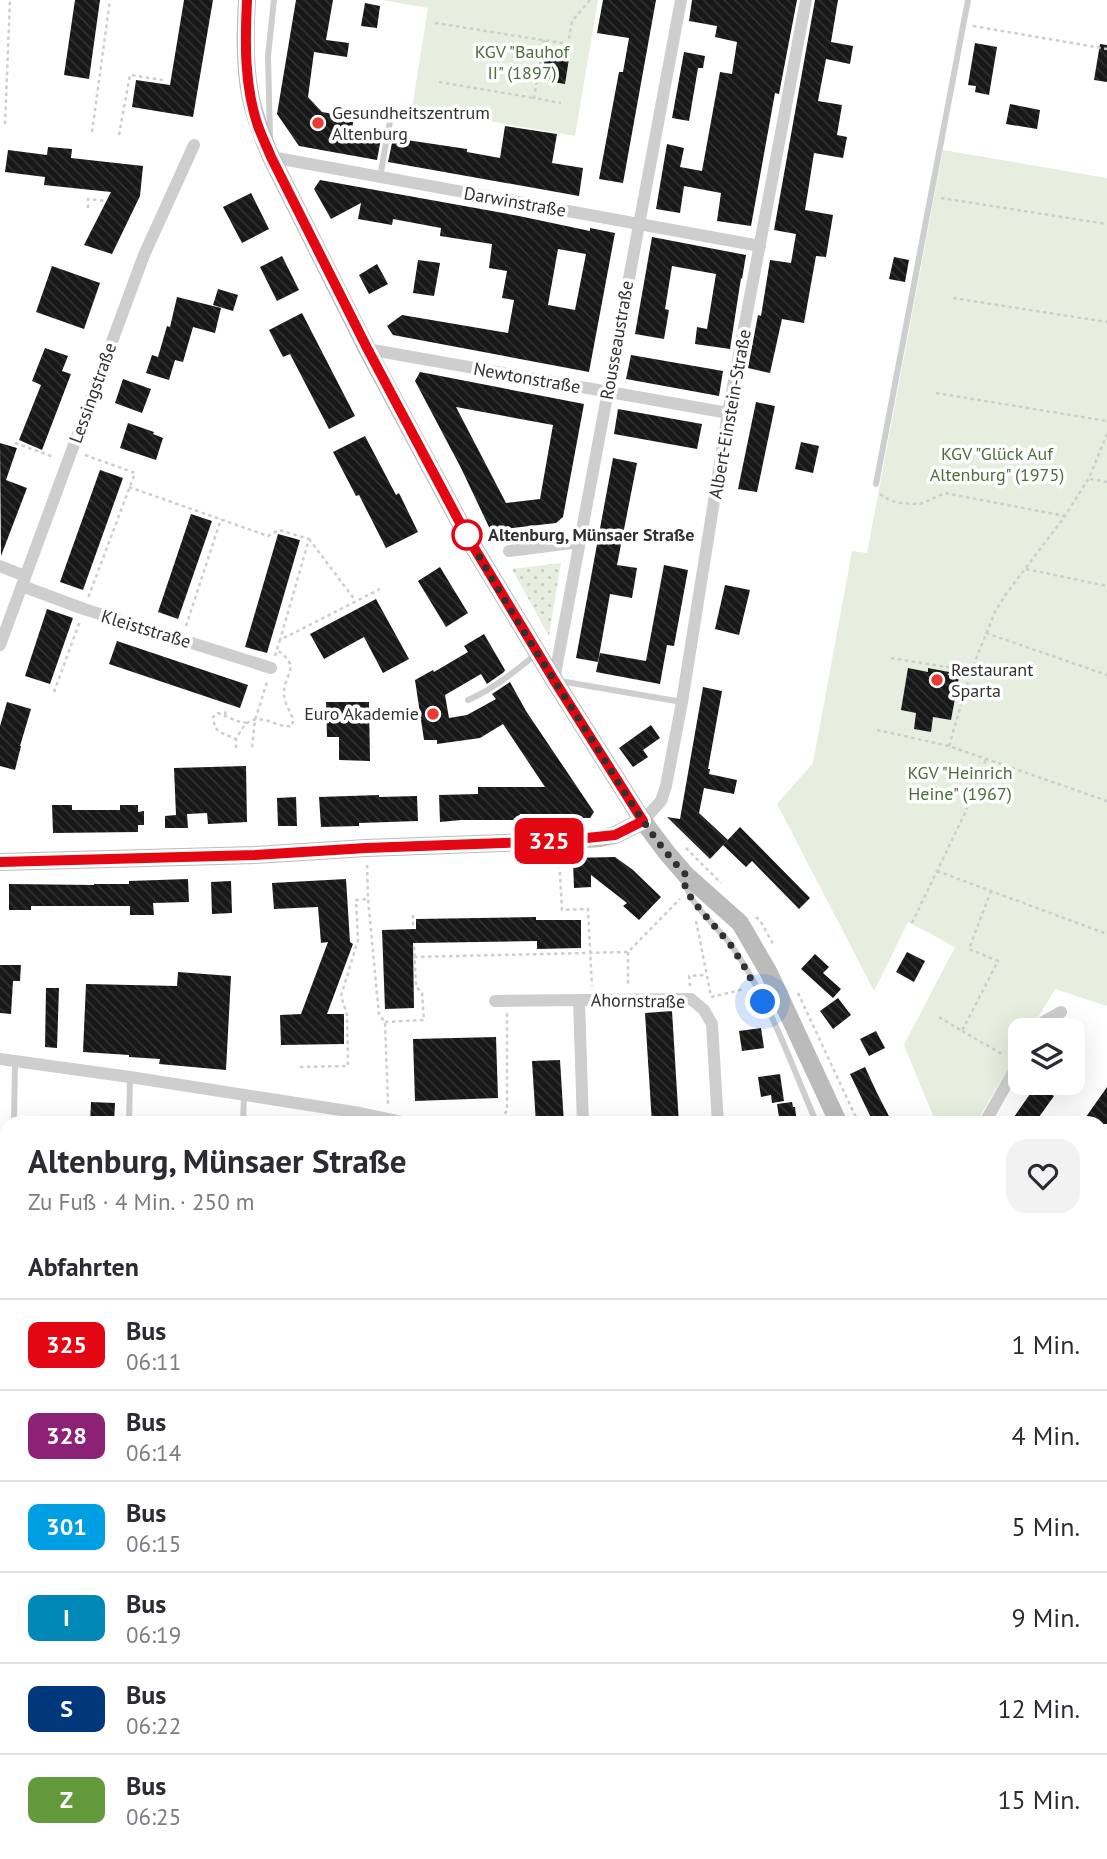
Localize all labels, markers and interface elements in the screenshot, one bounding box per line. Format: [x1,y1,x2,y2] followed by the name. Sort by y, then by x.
[475,40,571,84] park label: KGV "Bauhof II" (1897)
[332,101,490,145] place label: Gesundheitszentrum Altenburg
[310,115,326,131] marker: Gesundheitszentrum Altenburg
[462,181,568,222] street label: Darwinstraße
[595,279,638,401] street label: Rousseaustraße
[703,327,756,501] street label: Albert-Einstein-Straße
[64,339,121,446] street label: Lessingstraße
[472,357,582,398] street label: Newtonstraße
[930,442,1064,486] park label: KGV "Glück Auf Altenburg" (1975)
[452,520,482,550] marker: Altenburg, Münsaer Straße
[488,523,694,546] place label: Altenburg, Münsaer Straße
[99,604,194,653] street label: Kleiststraße
[951,658,1033,702] place label: Restaurant Sparta
[929,672,945,688] marker: Restaurant Sparta
[304,702,419,725] place label: Euro Akademie
[425,706,441,722] marker: Euro Akademie
[907,761,1013,805] park label: KGV "Heinrich Heine" (1967)
[509,818,589,864] line badge: 325
[529,825,569,856] text: 325
[745,984,780,1019] your location
[591,988,685,1013] street label: Ahornstraße
[1008,1018,1085,1095] map controls
[1008,1018,1085,1095] button: layers
[28,1139,407,1182] text: Altenburg, Münsaer Straße
[1006,1139,1080,1213] button: heart
[28,1187,254,1216] text: Zu Fuß · 4 Min. · 250 m
[28,1250,139,1283] text: Abfahrten
[126,1314,166,1347] text: Bus
[1012,1328,1080,1361] text: 1 Min.
[46,1329,87,1360] text: 325
[126,1347,181,1376] text: 06:11
[126,1405,166,1438] text: Bus
[1012,1419,1080,1452] text: 4 Min.
[46,1420,87,1451] text: 328
[126,1438,181,1467] text: 06:14
[126,1496,166,1529] text: Bus
[1012,1510,1080,1543] text: 5 Min.
[46,1511,87,1542] text: 301
[126,1529,181,1558] text: 06:15
[126,1587,166,1620] text: Bus
[1012,1601,1080,1634] text: 9 Min.
[63,1602,70,1633] text: I
[126,1620,181,1649] text: 06:19
[126,1678,166,1711] text: Bus
[997,1692,1080,1725] text: 12 Min.
[60,1693,73,1724] text: S
[126,1711,181,1740] text: 06:22
[126,1769,166,1802] text: Bus
[997,1783,1080,1816] text: 15 Min.
[60,1784,73,1815] text: Z
[126,1802,181,1831] text: 06:25

